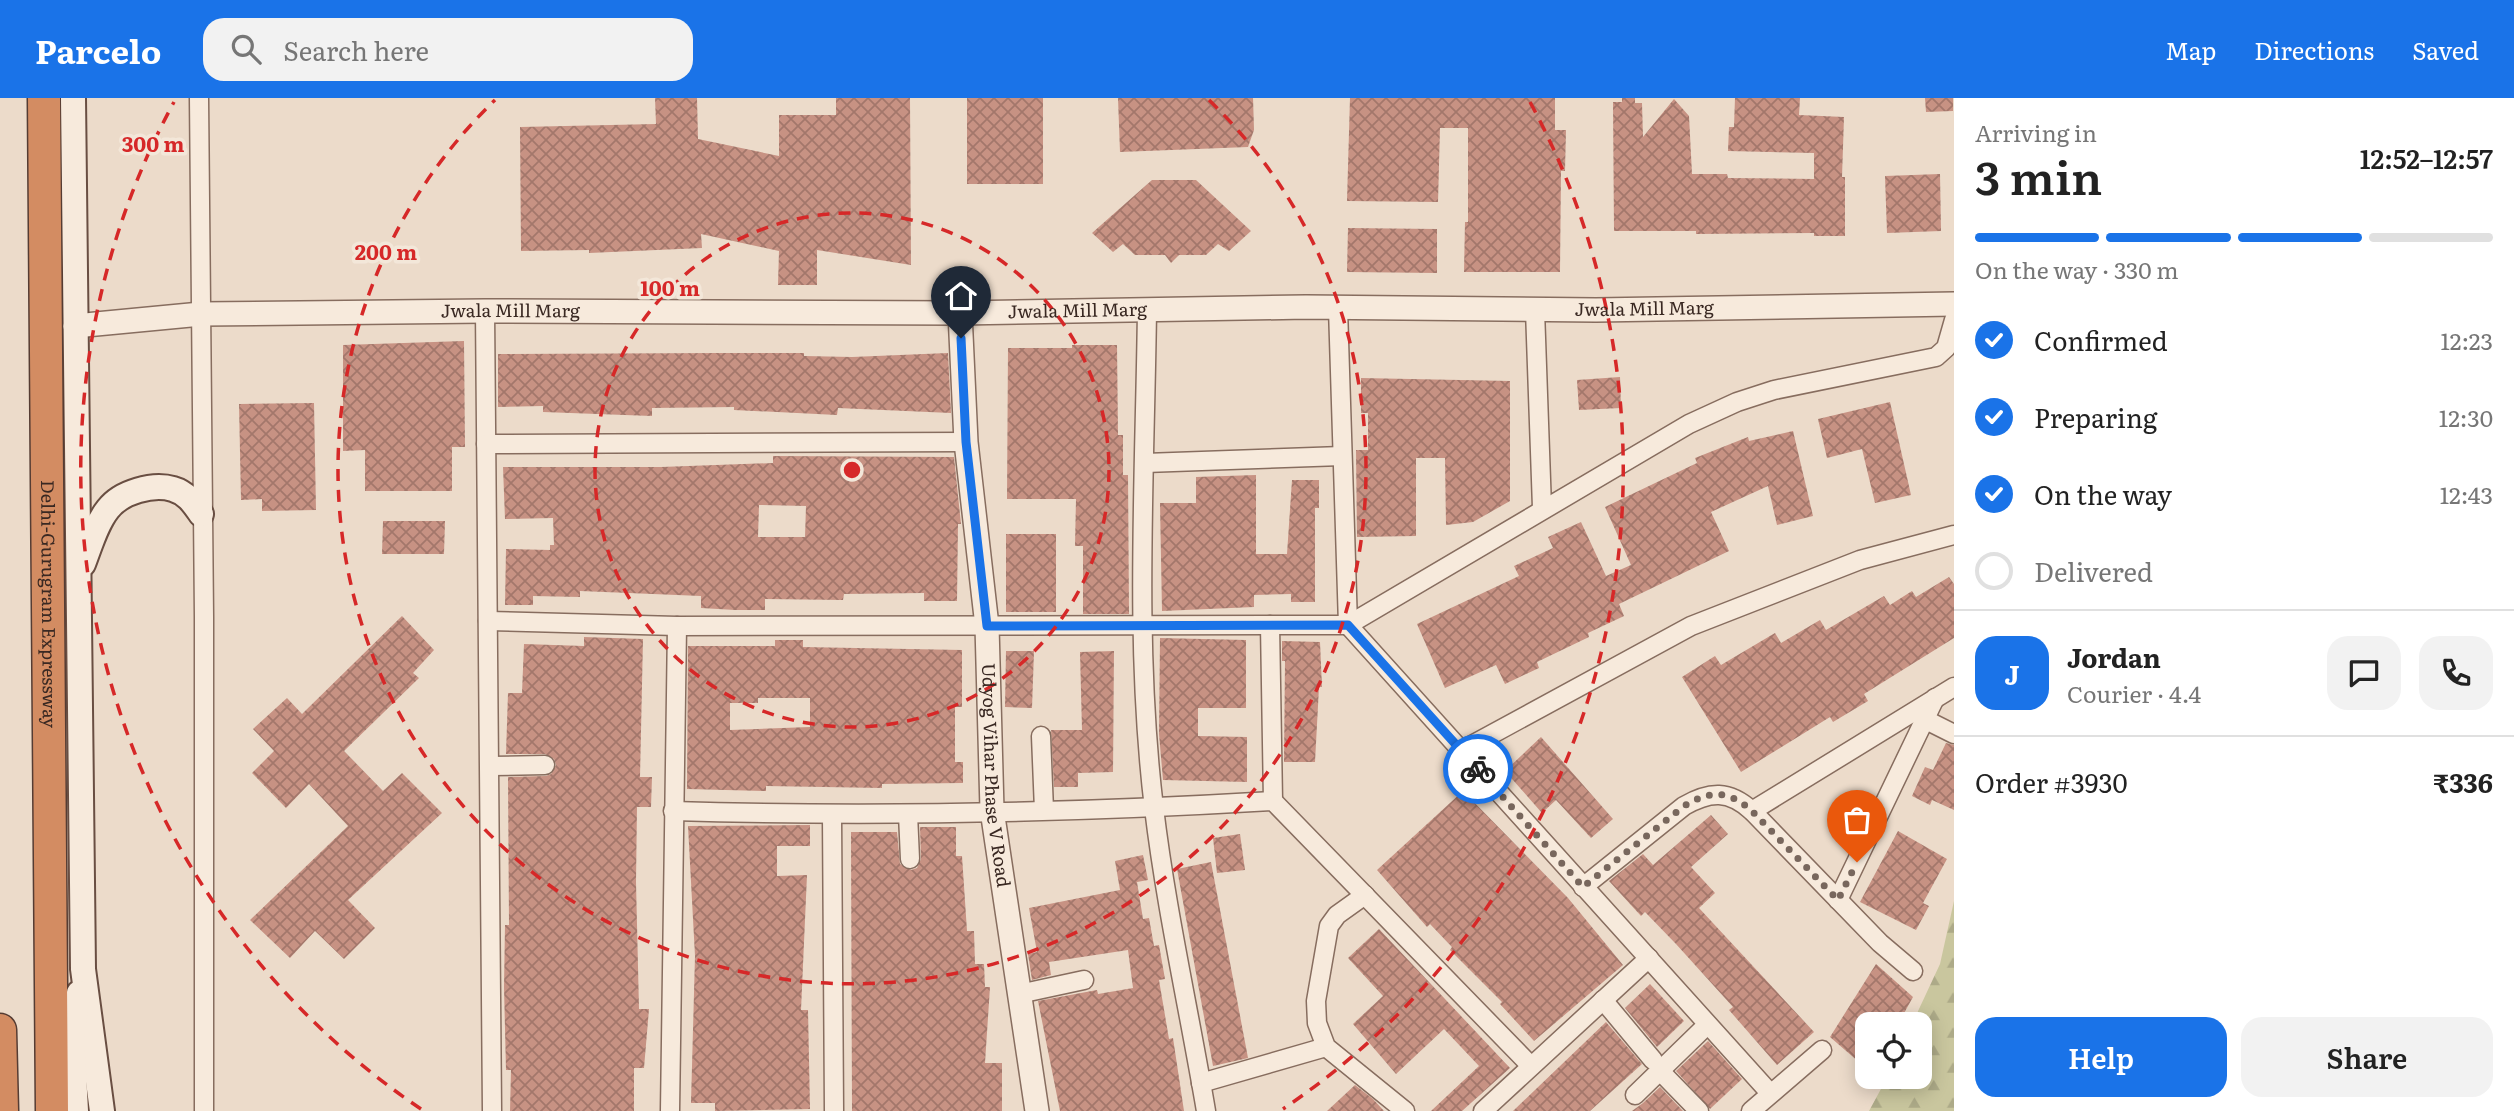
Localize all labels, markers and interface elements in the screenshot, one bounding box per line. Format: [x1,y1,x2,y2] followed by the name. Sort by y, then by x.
[203,18,693,81] search box
[35,25,161,74] text: Parcelo
[227,30,265,68] icon: search
[283,30,429,69] text: Search here
[2165,32,2216,67] text: Map
[2254,32,2374,67] text: Directions
[2412,32,2479,67] text: Saved
[1975,115,2097,149] text: Arriving in
[122,127,184,158] text: 300 m
[2360,138,2493,177] text: 12:52–12:57
[1975,141,2102,209] text: 3 min
[355,235,417,266] text: 200 m
[1975,252,2178,286] text: On the way · 330 m
[931,266,991,338] pin
[640,271,700,302] text: 100 m
[942,277,980,315] icon: home
[1574,293,1715,322] street label: Jwala Mill Marg
[1007,295,1148,324] street label: Jwala Mill Marg
[441,296,581,323] street label: Jwala Mill Marg
[2034,320,2168,359] text: Confirmed
[1975,321,2013,359] icon: check
[2440,323,2493,357] text: 12:23
[2034,397,2157,436] text: Preparing
[1975,398,2013,436] icon: check
[2439,400,2493,434] text: 12:30
[840,458,864,482] centre of rings
[2034,474,2172,513] text: On the way
[1975,475,2013,513] icon: check
[2440,477,2493,511] text: 12:43
[35,480,64,729] street label: Delhi-Gurugram Expressway
[2034,551,2153,590] text: Delivered
[2327,636,2401,710] button: chat
[2419,636,2493,710] button: phone
[2067,637,2161,676] text: Jordan
[2005,654,2019,693] text: J
[976,663,1018,889] street label: Udyog Vihar Phase V Road
[2067,676,2201,710] text: Courier · 4.4
[1443,734,1513,804] courier
[1459,750,1497,788] icon: bike
[1975,762,2128,801] text: Order #3930
[2433,762,2493,801] text: ₹336
[1827,790,1887,862] pin
[1838,801,1876,839] icon: bag
[1855,1012,1932,1089] map controls
[1855,1012,1932,1089] button: locate
[1975,1017,2227,1097] button: Help
[2241,1017,2493,1097] button: Share

